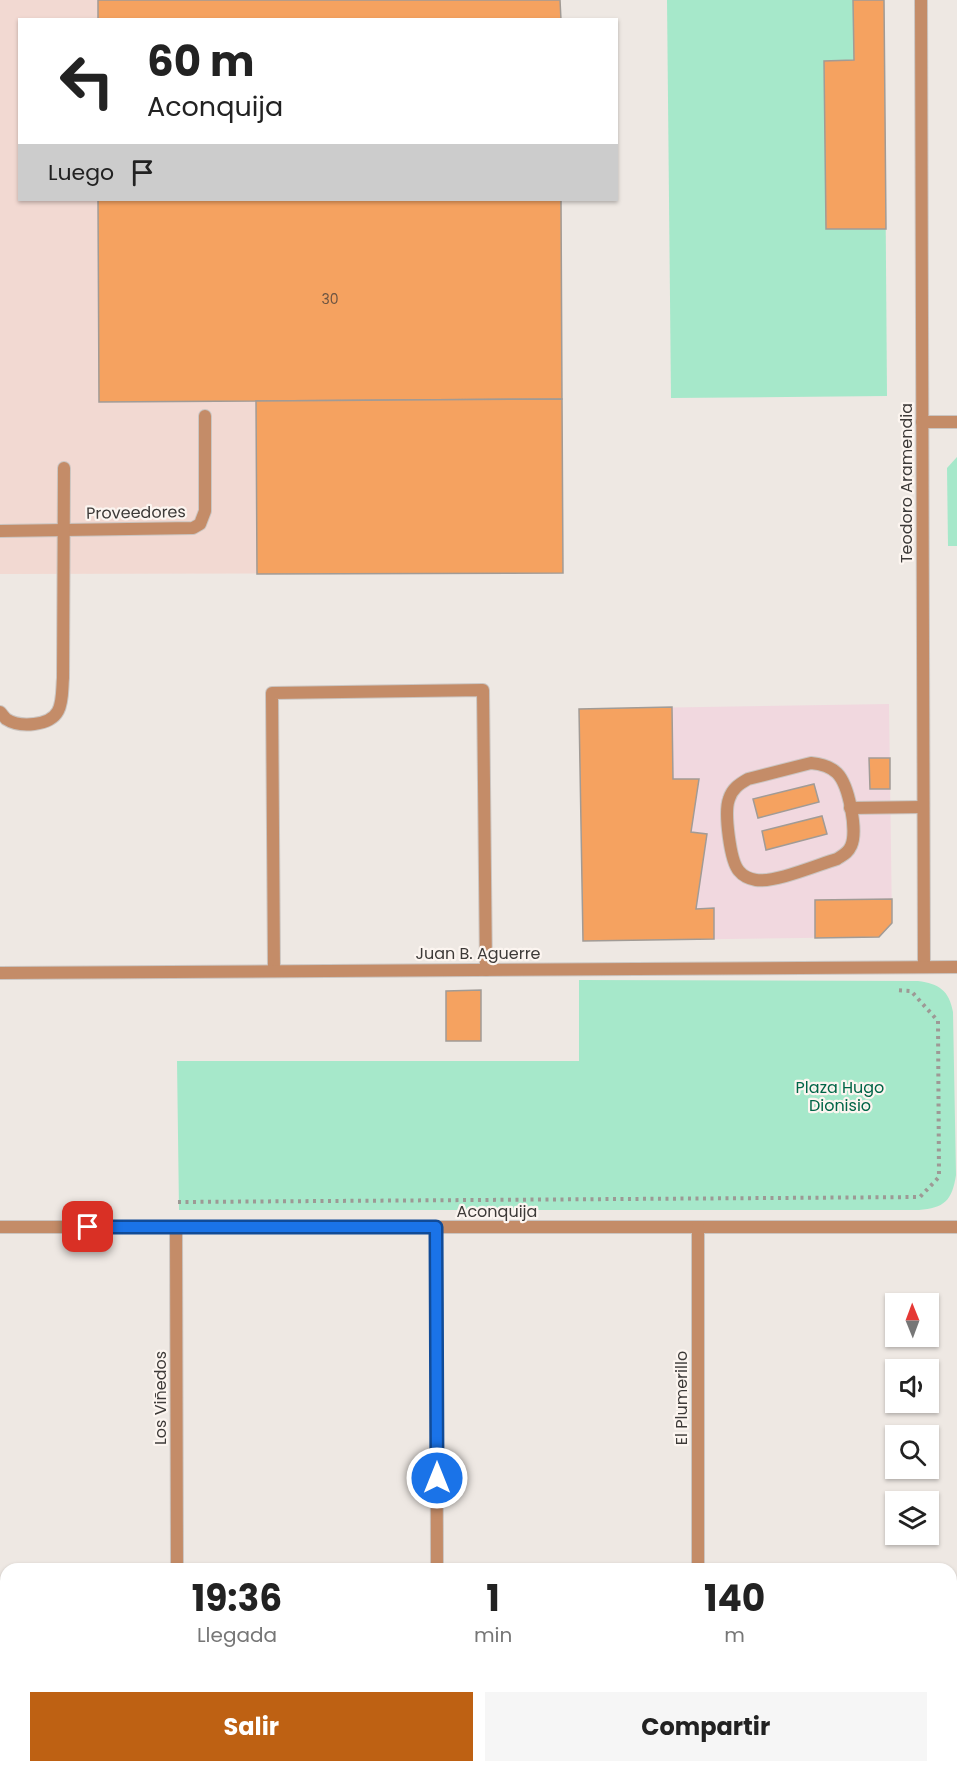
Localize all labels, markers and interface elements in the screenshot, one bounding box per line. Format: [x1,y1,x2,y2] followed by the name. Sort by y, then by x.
[147,32,255,91] text: 60 m
[48,42,126,120] icon: left
[147,88,283,125] text: Aconquija
[126,156,159,189] icon: arrive
[48,157,114,188] text: Luego
[321,289,339,309] house number: 30
[895,403,918,563] street label: Teodoro Aramendia
[86,500,186,525] street label: Proveedores
[415,942,541,965] street label: Juan B. Aguerre
[796,1076,884,1117] park label: Plaza Hugo Dionisio
[457,1200,537,1223] street label: Aconquija
[62,1201,113,1252] pin
[71,1210,104,1243] icon: arrive
[885,1293,939,1347] north arrow
[885,1293,939,1545] map controls
[149,1351,172,1445] street label: Los Viñedos
[670,1351,693,1445] street label: El Plumerillo
[885,1359,939,1413] button: sound
[885,1425,939,1479] button: search
[405,1446,469,1510] position arrow
[885,1491,939,1545] button: layers
[192,1573,282,1624] text: 19:36
[486,1573,500,1624] text: 1
[704,1573,765,1624] text: 140
[197,1621,277,1649] text: Llegada
[474,1621,512,1649] text: min
[724,1621,745,1649] text: m
[30,1692,473,1761] button: Salir
[485,1692,927,1761] button: Compartir

